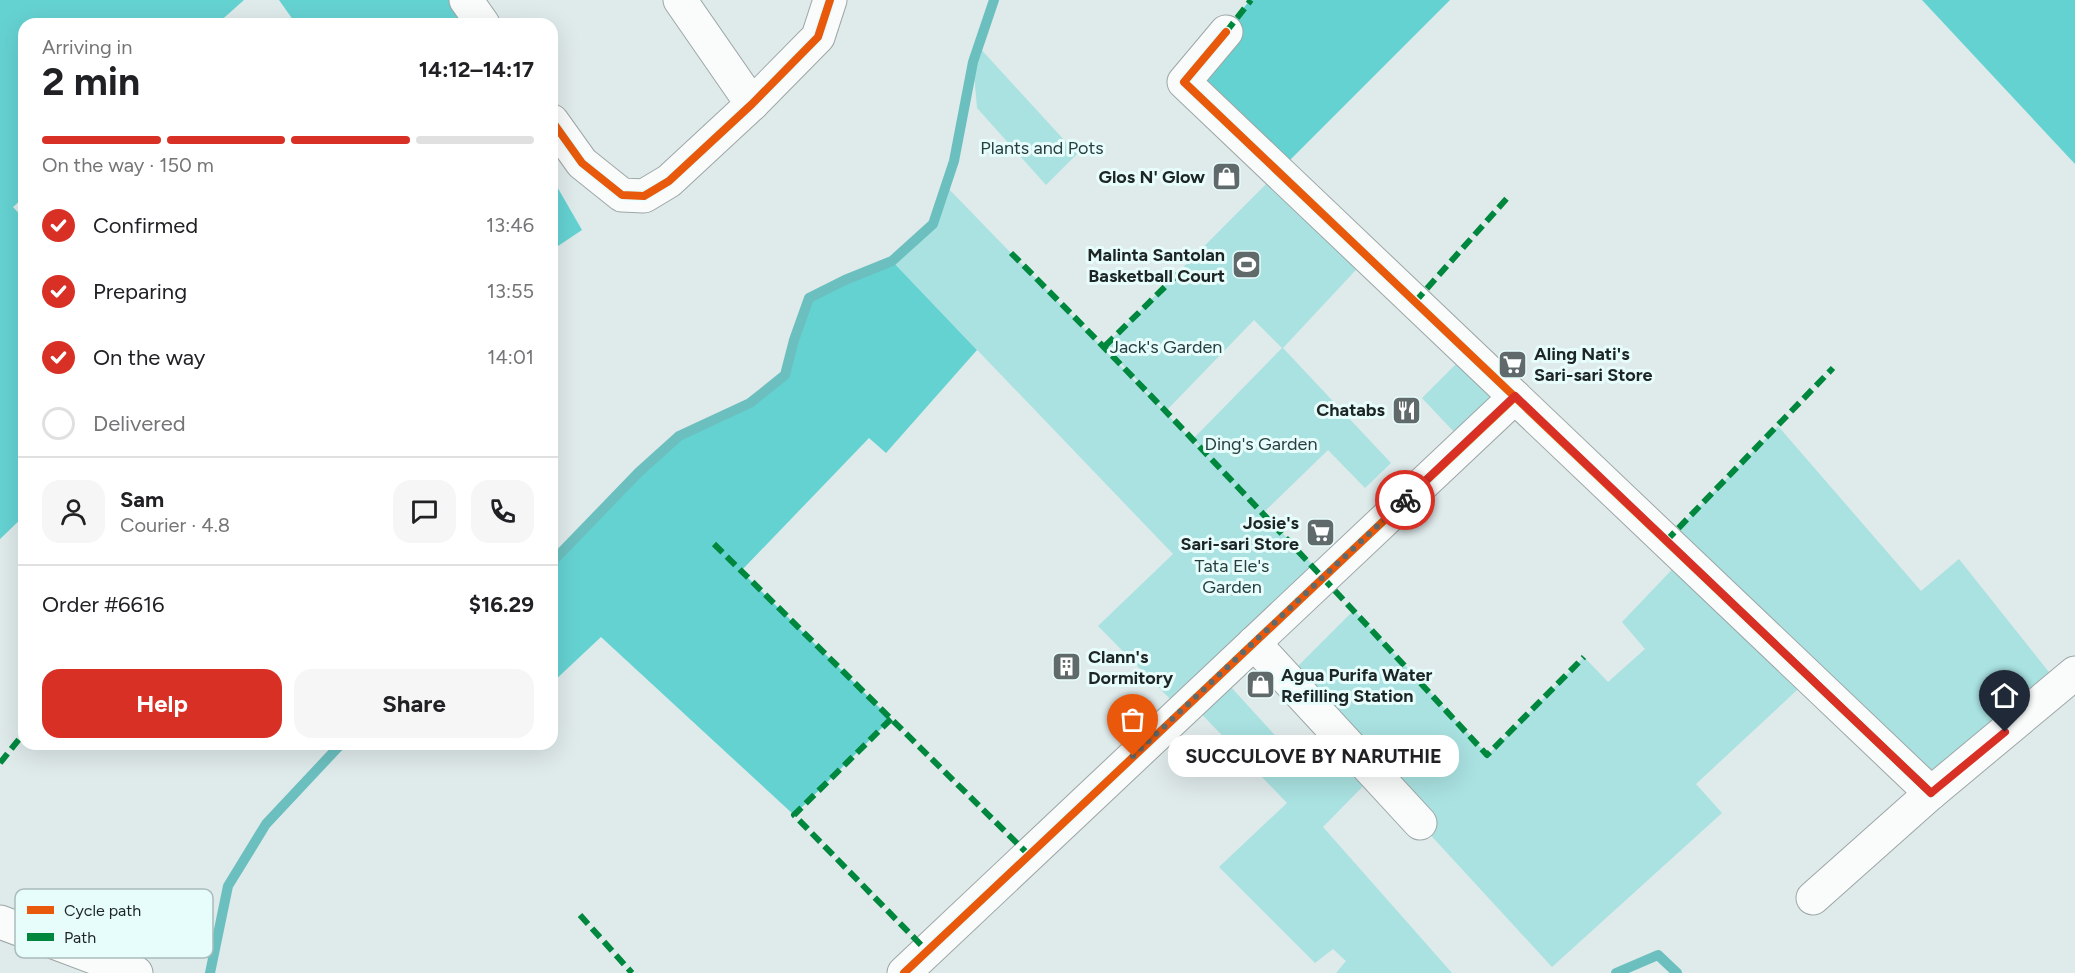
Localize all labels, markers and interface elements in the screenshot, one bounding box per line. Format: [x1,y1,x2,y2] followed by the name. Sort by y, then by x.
[42,35,132,59] text: Arriving in
[419,56,534,83] text: 14:12–14:17
[42,58,140,105] text: 2 min
[980,137,1104,159] park label: Plants and Pots
[42,153,214,177] text: On the way · 150 m
[1210,161,1242,193] shop icon: Glos N' Glow
[1099,166,1205,188] place label: Glos N' Glow
[42,209,75,242] icon: check
[93,212,198,239] text: Confirmed
[486,213,534,237] text: 13:46
[1087,244,1225,287] place label: Malinta Santolan Basketball Court
[1230,249,1262,281] sports icon: Malinta Santolan Basketball Court
[42,275,75,308] icon: check
[93,278,187,305] text: Preparing
[487,279,534,303] text: 13:55
[1110,336,1222,358] park label: Jack's Garden
[42,341,75,374] icon: check
[1534,343,1652,386] place label: Aling Nati's Sari-sari Store
[93,344,205,371] text: On the way
[487,345,534,369] text: 14:01
[1497,348,1529,380] supermarket icon: Aling Nati's Sari-sari Store
[1390,394,1422,426] restaurant icon: Chatabs
[1316,399,1386,421] place label: Chatabs
[93,410,186,437] text: Delivered
[1205,433,1317,455] park label: Ding's Garden
[1375,470,1435,530] courier
[42,480,105,543] button: person
[393,480,456,543] button: chat
[471,480,534,543] button: phone
[1389,484,1422,517] icon: bike
[120,486,164,513] text: Sam
[1181,512,1300,555] place label: Josie's Sari-sari Store
[120,513,230,537] text: Courier · 4.8
[1304,517,1336,549] supermarket icon: Josie's Sari-sari Store
[1195,555,1269,598] park label: Tata Ele's Garden
[42,591,165,618] text: Order #6616
[469,591,534,618] text: $16.29
[1088,646,1174,689] place label: Clann's Dormitory
[1051,651,1083,683] building icon: Clann's Dormitory
[1281,664,1432,707] place label: Agua Purifa Water Refilling Station
[42,669,282,738] button: Help
[294,669,534,738] button: Share
[1244,669,1276,701] shop icon: Agua Purifa Water Refilling Station
[1979,670,2030,732] pin
[1988,679,2021,712] icon: home
[1107,694,1158,756] pin
[1116,703,1149,736] icon: bag
[1169,735,1460,777] callout: SUCCULOVE BY NARUTHIE
[1185,744,1442,768] text: SUCCULOVE BY NARUTHIE
[15,889,213,958] legend
[64,901,141,920] text: Cycle path
[64,928,96,947] text: Path

